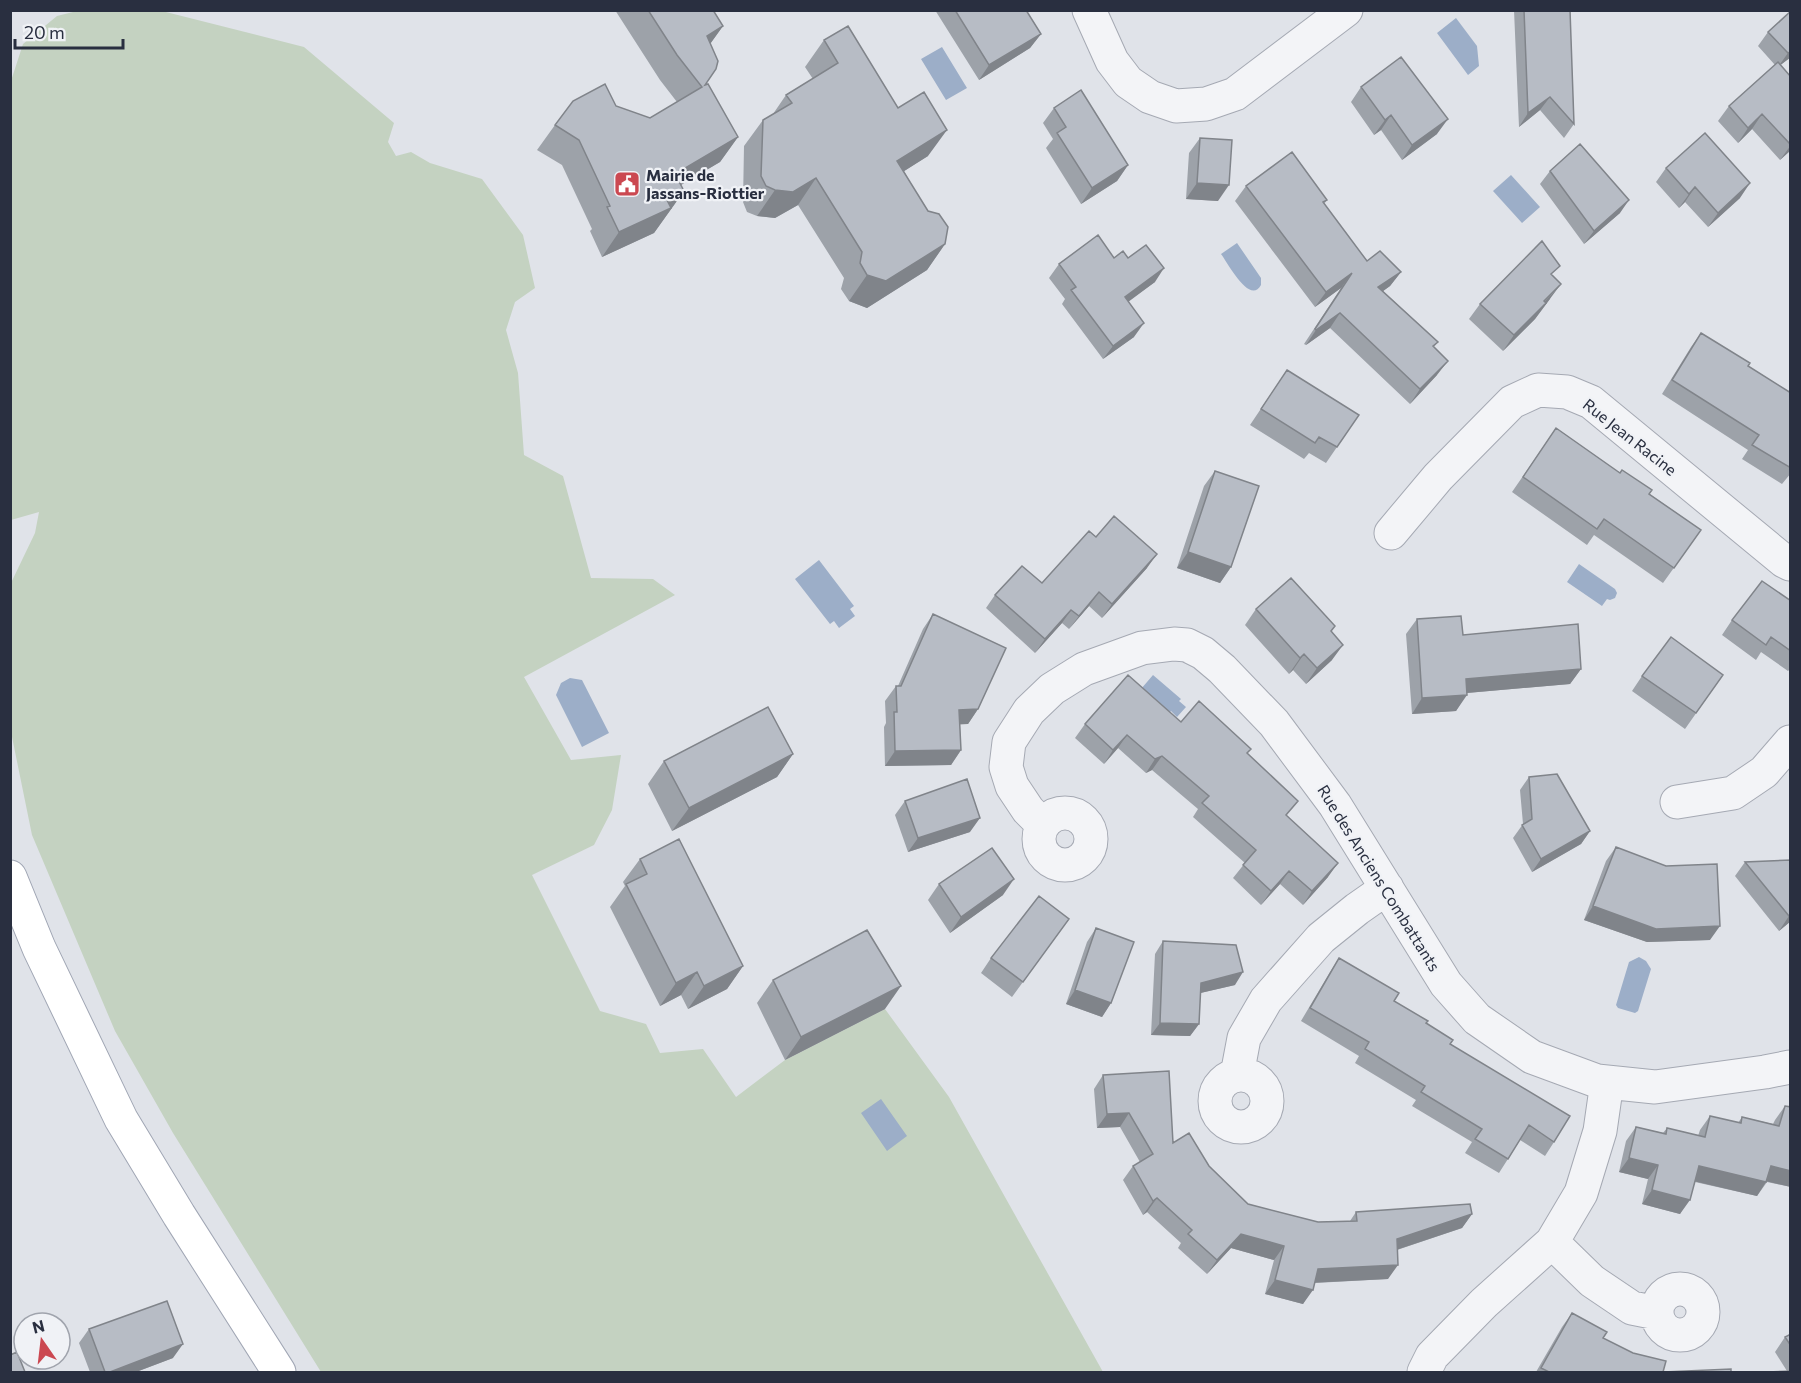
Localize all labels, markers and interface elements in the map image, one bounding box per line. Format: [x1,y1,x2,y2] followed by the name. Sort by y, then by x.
[15,12,123,50] scale bar
[24,21,65,43] text: 20 m
[646,165,765,202] place label: Mairie de Jassans-Riottier
[612,169,642,199] public building icon: Mairie de Jassans-Riottier
[1580,394,1681,479] street label: Rue Jean Racine
[1314,781,1445,974] street label: Rue des Anciens Combattants
[12,1311,72,1371] north arrow
[30,1315,46,1337] text: N

